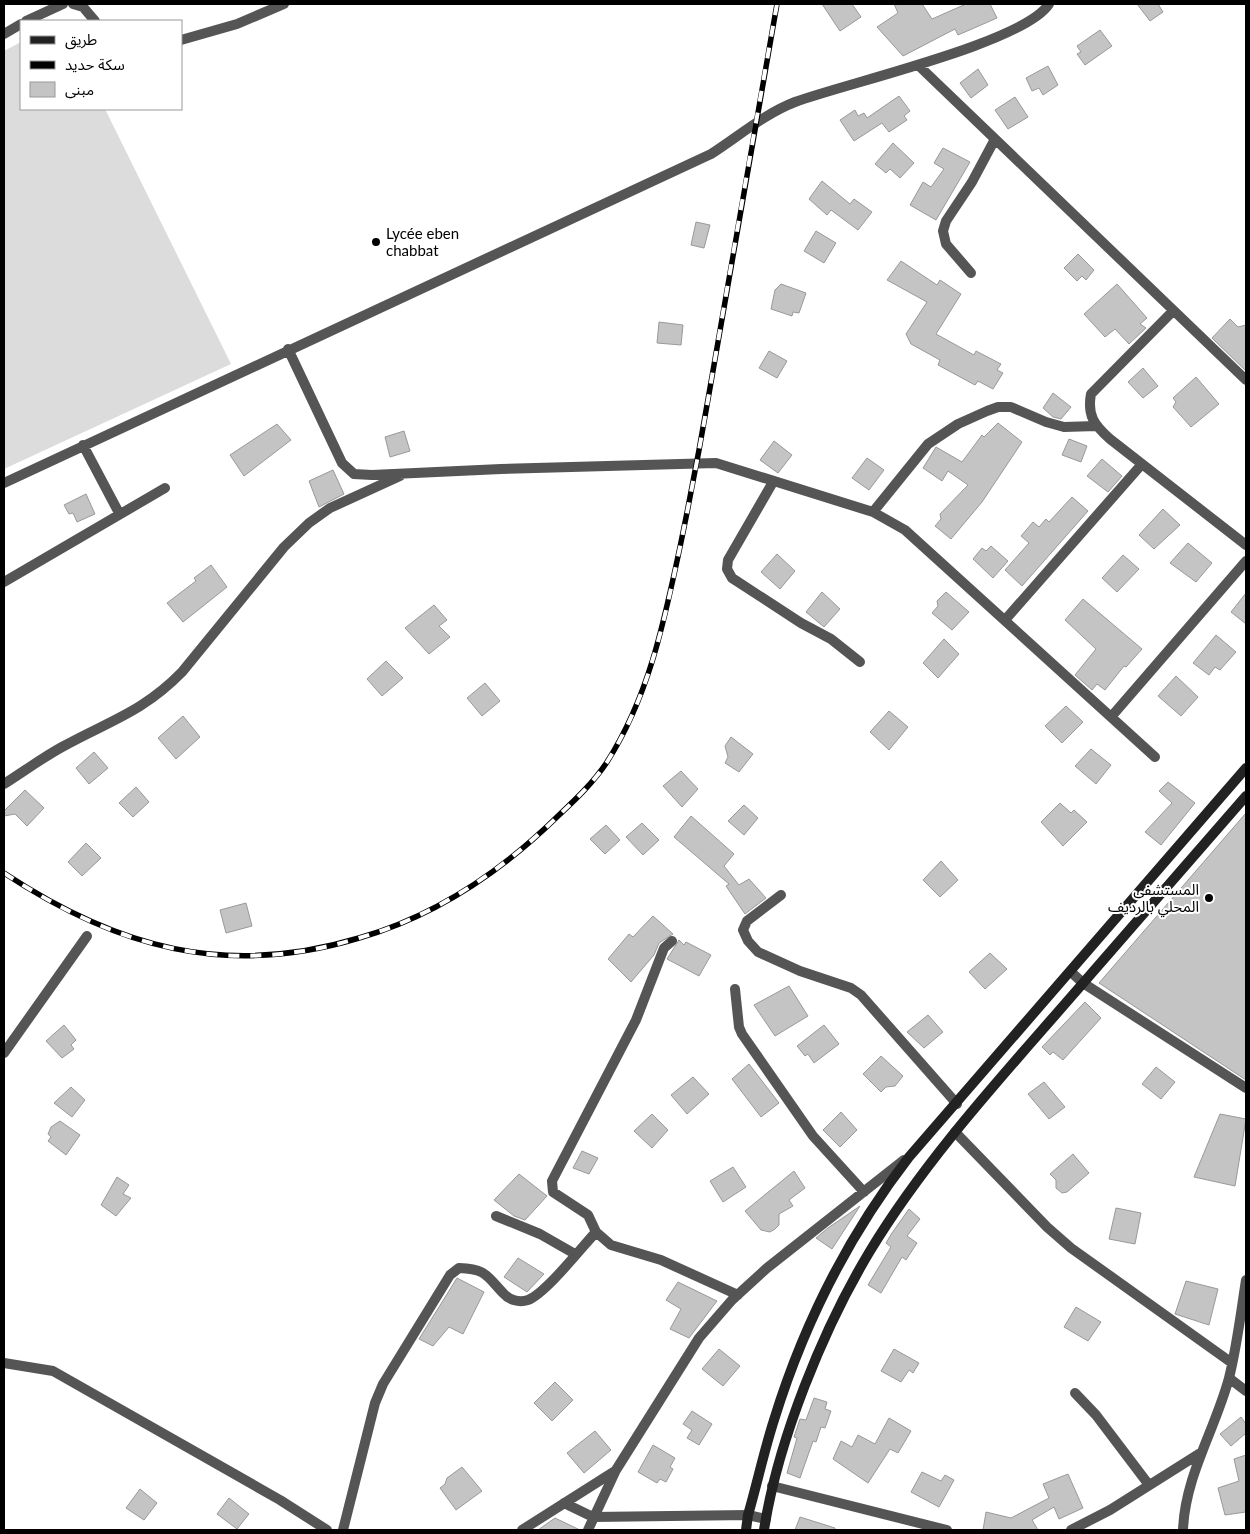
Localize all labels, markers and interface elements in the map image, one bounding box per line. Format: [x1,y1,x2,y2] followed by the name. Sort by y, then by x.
[20,20,182,110] legend
[65,30,97,50] text: طريق
[65,55,125,73] text: سكة حديد
[65,80,94,99] text: مبنى
[386,224,459,259] place label: Lycée eben chabbat
[370,236,382,248] marker: Lycée eben chabbat
[1108,880,1199,918] place label: المستشفى المحلي بالرديف
[1203,892,1215,904] marker: المستشفى المحلي بالرديف

